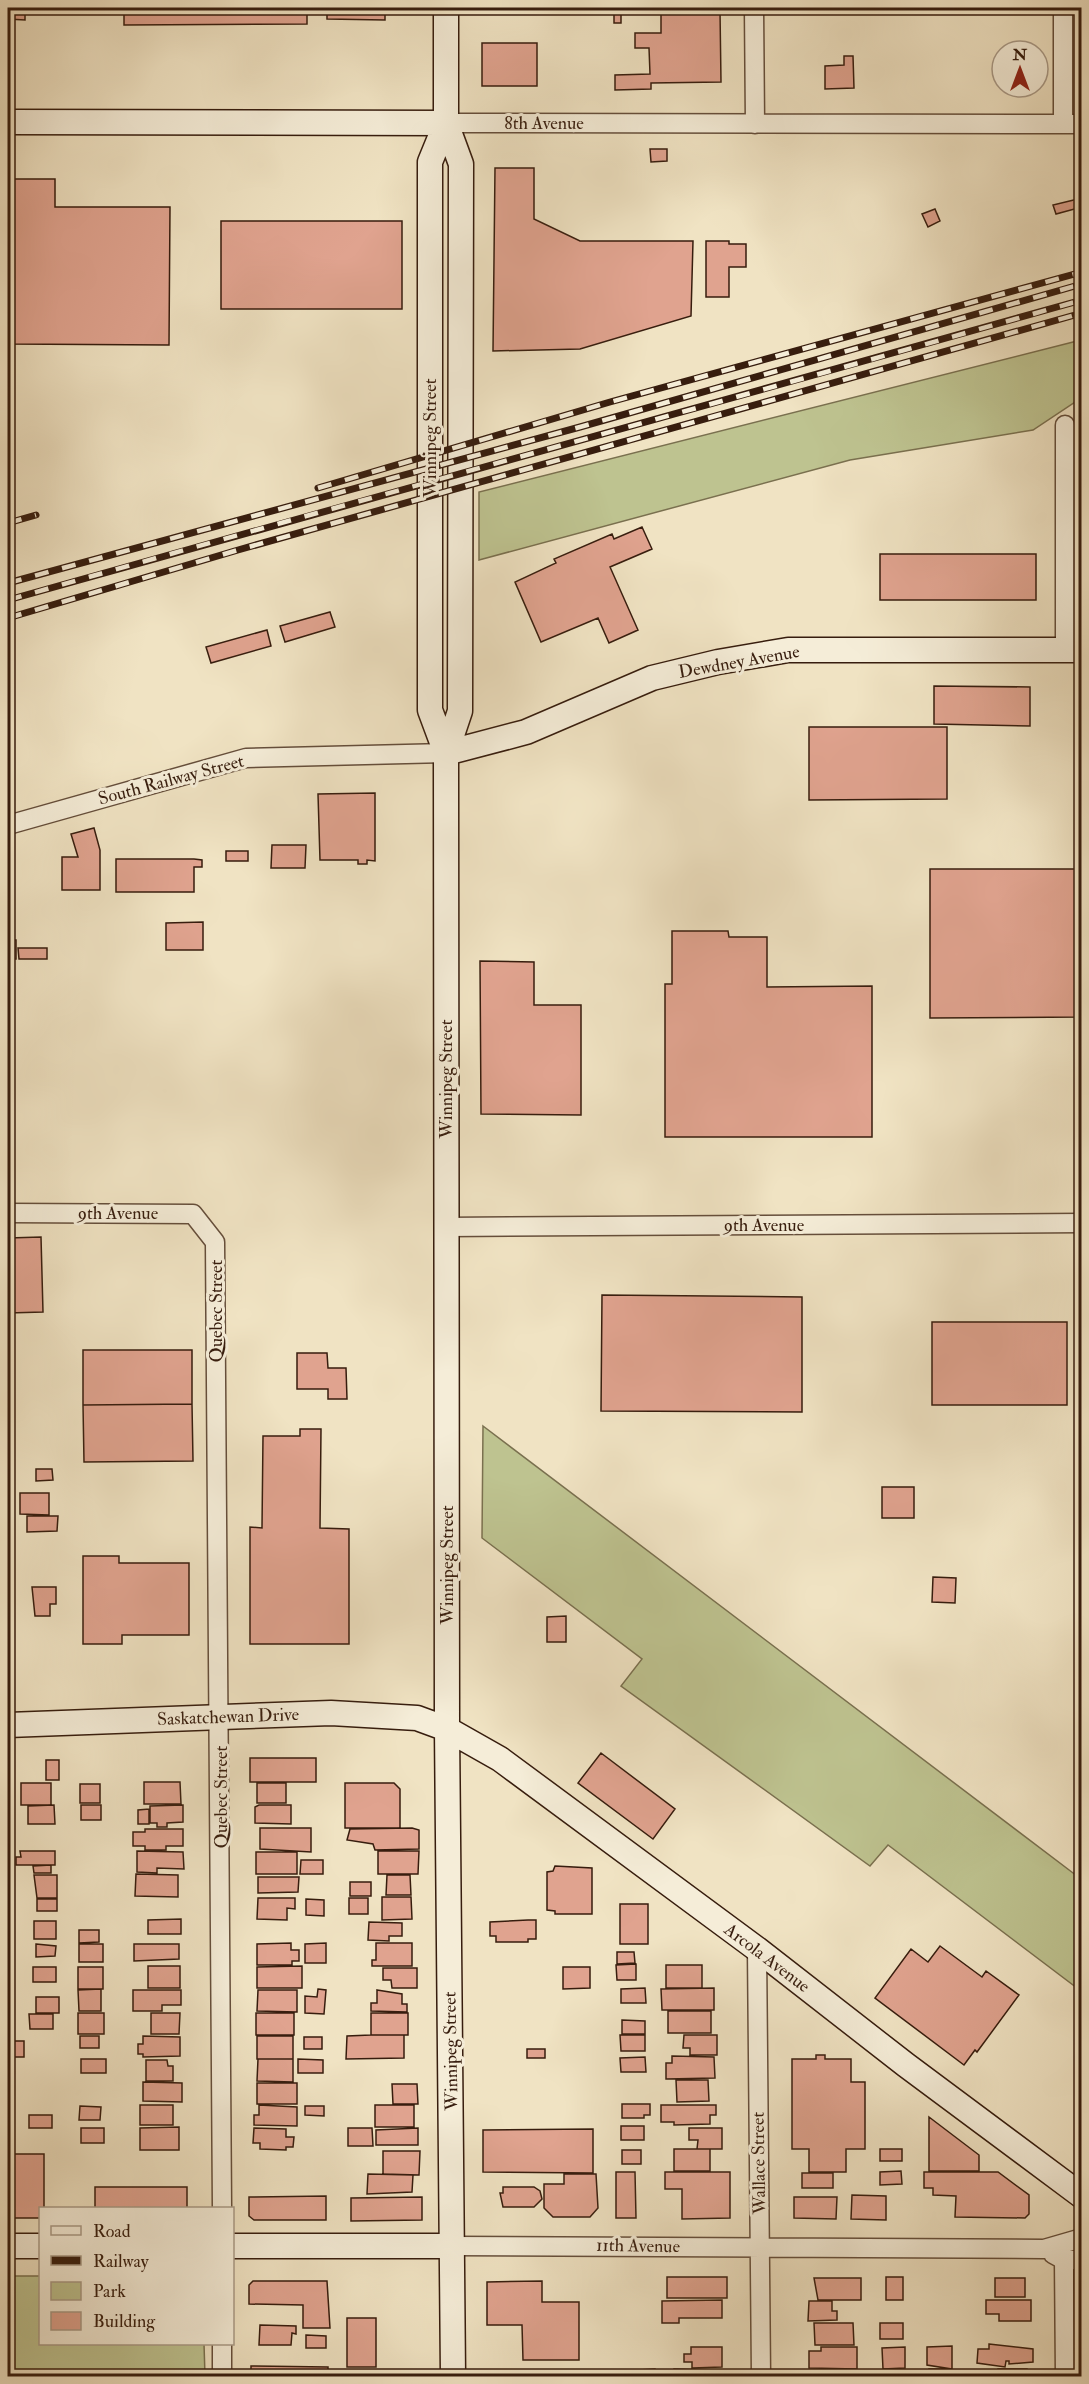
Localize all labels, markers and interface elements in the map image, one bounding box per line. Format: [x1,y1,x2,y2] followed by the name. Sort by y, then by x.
[990,39,1050,99] north arrow
[1012,45,1028,65] text: N
[504,112,584,135] street label: 8th Avenue
[419,378,442,499] street label: Winnipeg Street
[677,640,802,684] street label: Dewdney Avenue
[96,749,247,811] street label: South Railway Street
[435,1019,458,1140] street label: Winnipeg Street
[76,1202,159,1225] street label: 9th Avenue
[722,1214,805,1237] street label: 9th Avenue
[205,1259,228,1362] street label: Quebec Street
[436,1505,459,1626] street label: Winnipeg Street
[157,1703,300,1731] street label: Saskatchewan Drive
[210,1745,233,1848] street label: Quebec Street
[719,1918,815,1998] street label: Arcola Avenue
[438,1991,464,2112] street label: Winnipeg Street
[747,2111,771,2216] street label: Wallace Street
[39,2207,234,2345] legend
[93,2220,131,2243] text: Road
[596,2234,681,2258] street label: 11th Avenue
[93,2250,150,2273] text: Railway
[93,2280,126,2303] text: Park
[93,2310,156,2333] text: Building

